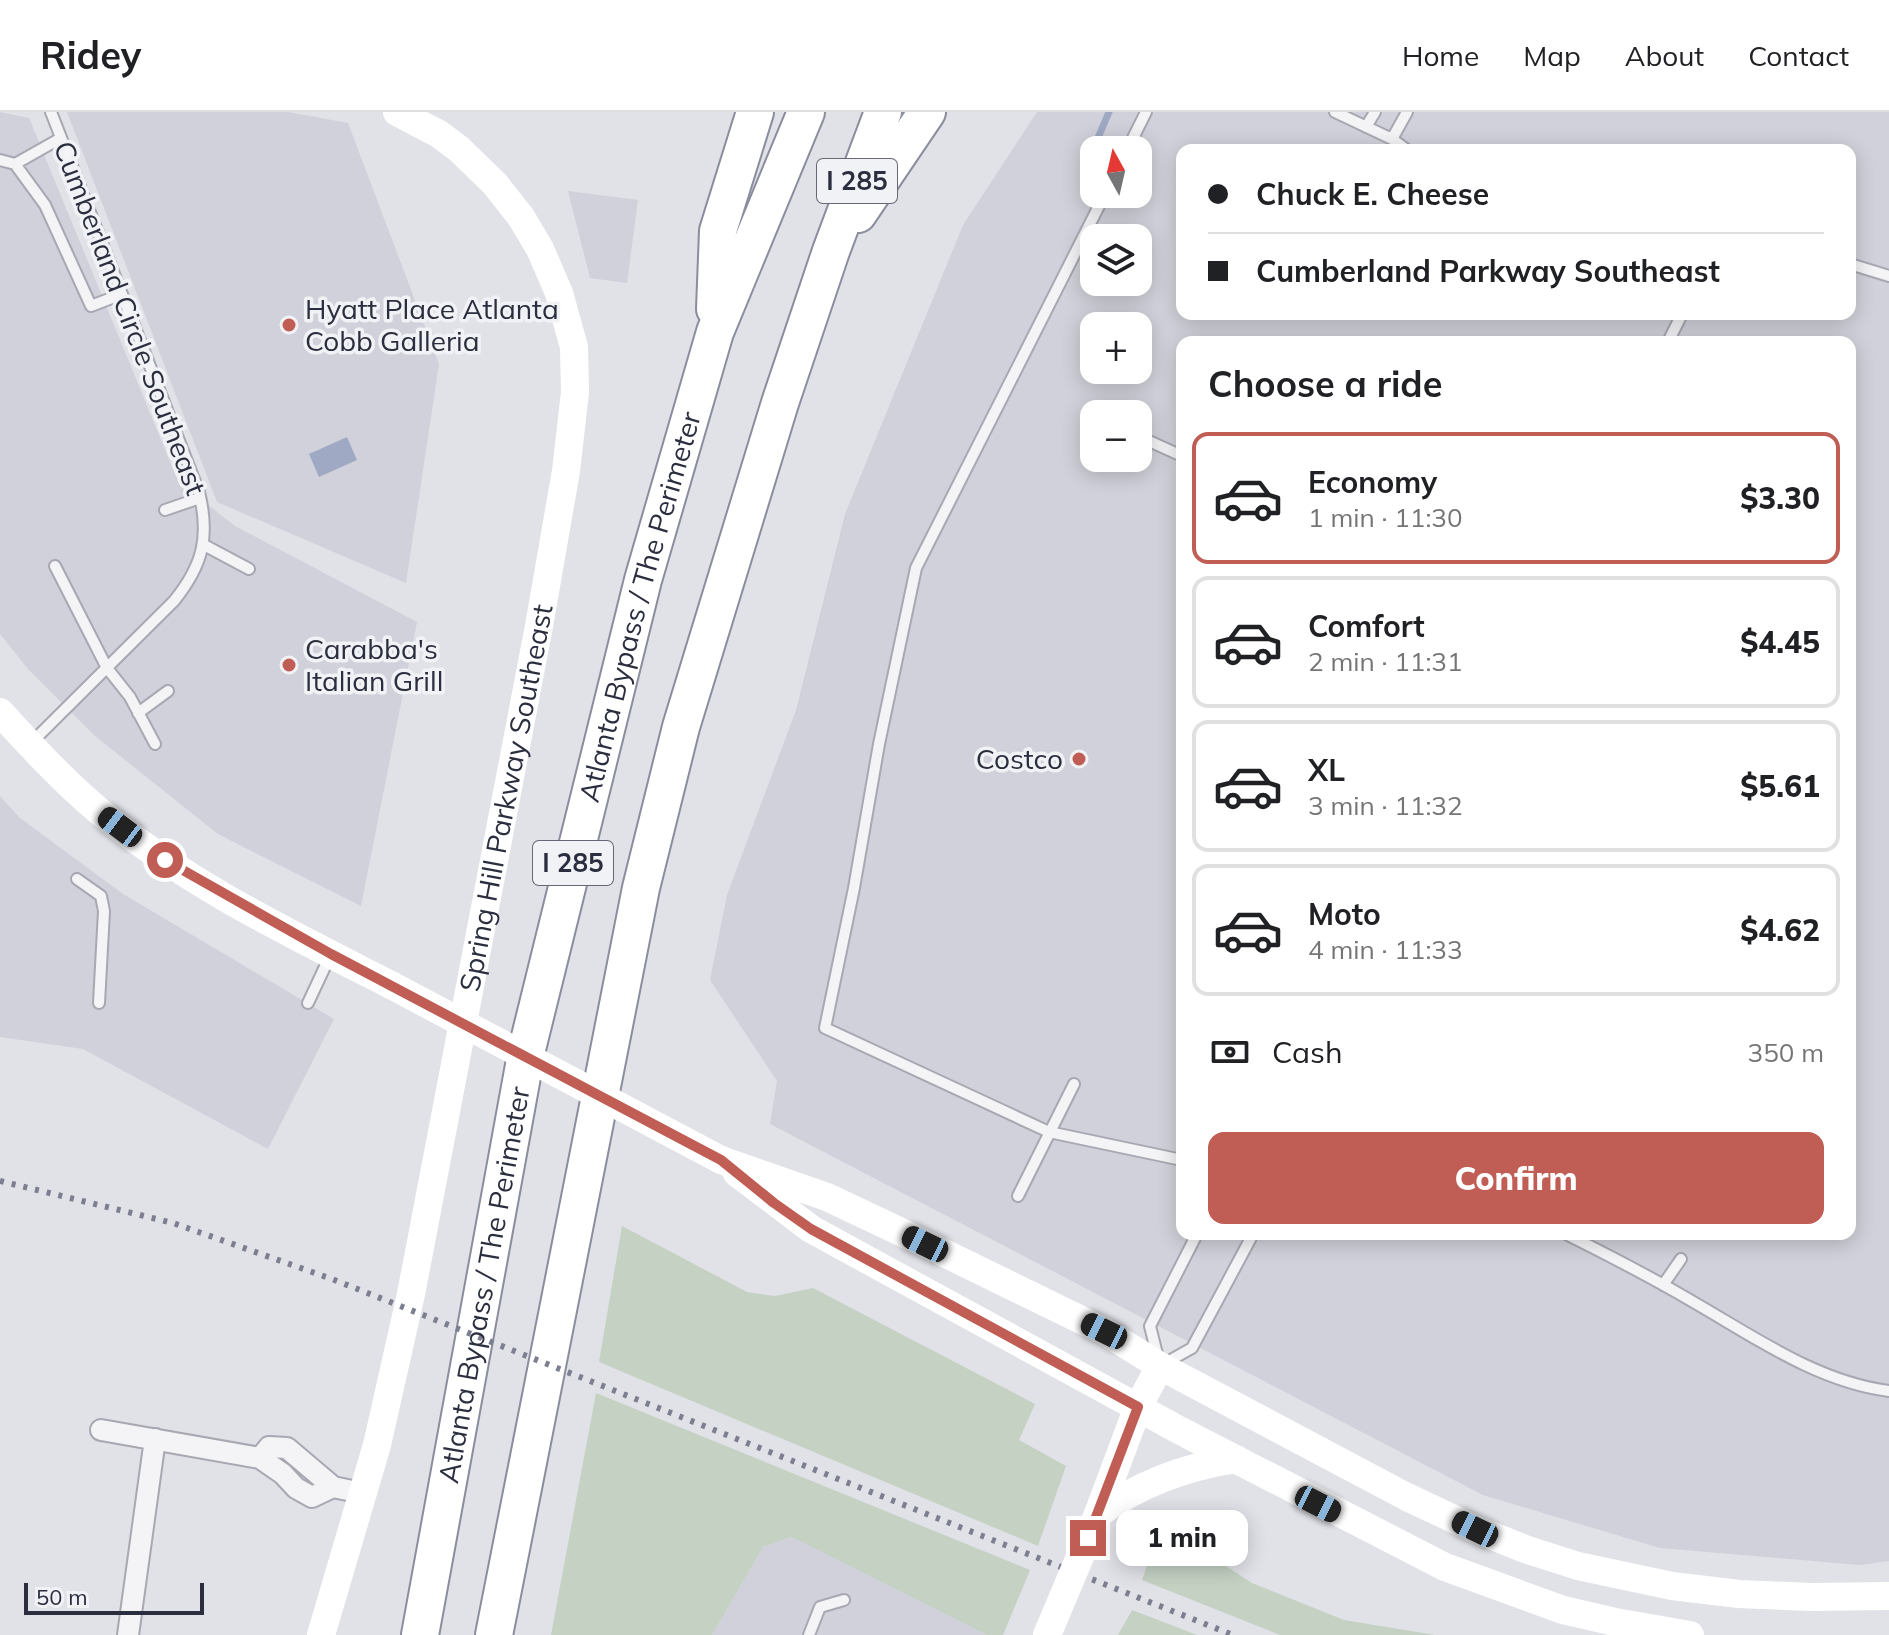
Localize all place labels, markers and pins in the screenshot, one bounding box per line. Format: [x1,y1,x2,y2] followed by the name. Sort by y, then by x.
[305,291,559,358] place label: Hyatt Place Atlanta Cobb Galleria
[280,316,298,334] marker: Hyatt Place Atlanta Cobb Galleria
[305,631,443,698] place label: Carabba's Italian Grill
[280,656,298,674] marker: Carabba's Italian Grill
[976,741,1063,776] place label: Costco
[1070,750,1088,768] marker: Costco

